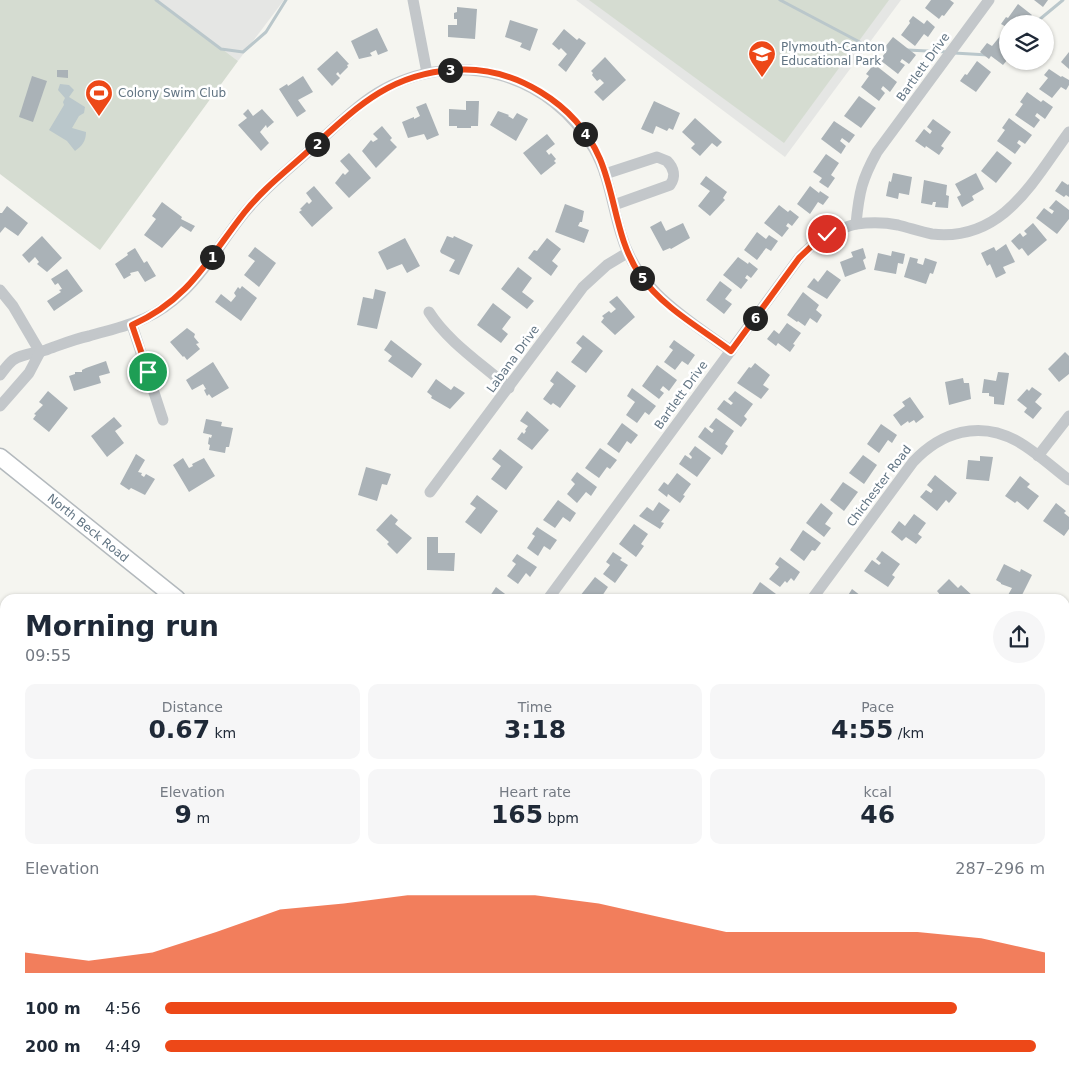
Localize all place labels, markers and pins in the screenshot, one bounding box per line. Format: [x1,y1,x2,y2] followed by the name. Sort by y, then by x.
[747,39,777,78] school or university icon: Plymouth-Canton Educational Park
[781,40,885,68] place label: Plymouth-Canton Educational Park
[438,58,462,82] pin: 3
[84,78,114,117] sports icon: Colony Swim Club
[118,86,226,100] place label: Colony Swim Club
[572,122,598,146] pin: 4
[304,132,330,156] pin: 2
[806,213,848,255] pin
[200,244,224,270] pin: 1
[630,266,654,290] pin: 5
[742,306,768,330] pin: 6
[127,351,169,393] pin

